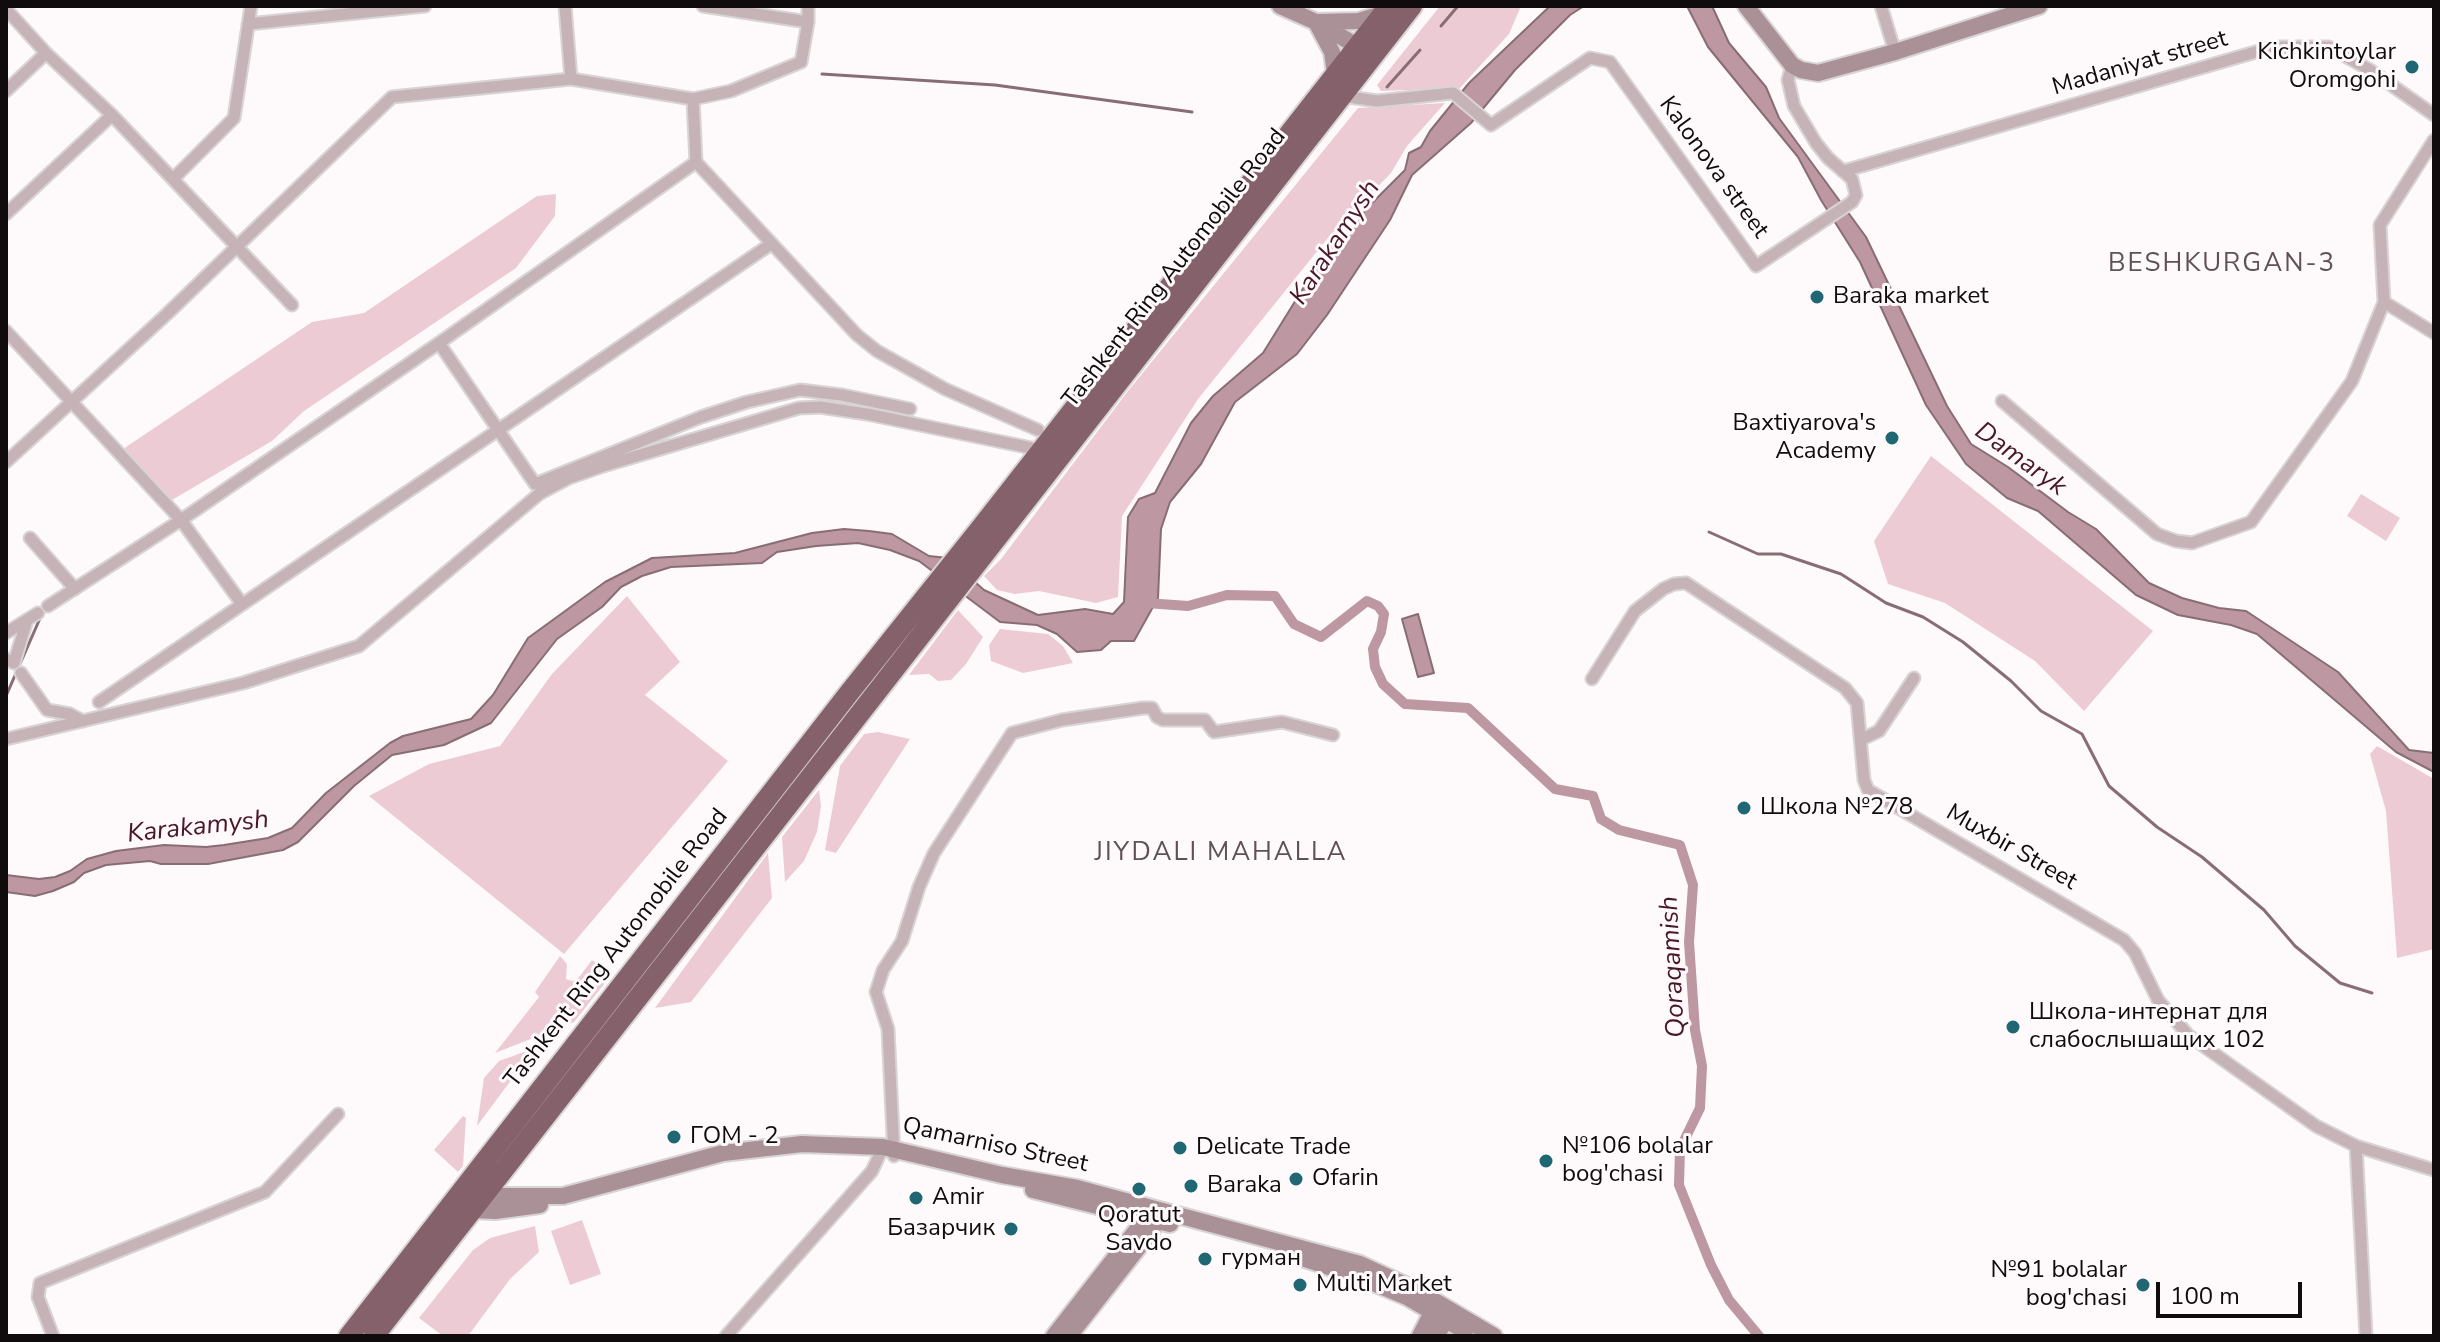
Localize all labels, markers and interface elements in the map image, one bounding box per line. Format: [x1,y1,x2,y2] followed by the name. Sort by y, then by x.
[2049,25,2231,103] street label: Madaniyat street
[2257,39,2396,95] place label: Kichkintoylar Oromgohi
[2403,58,2421,76] marker: Kichkintoylar Oromgohi
[1652,92,1774,244] street label: Kalonova street
[1057,124,1293,414] street label: Tashkent Ring Automobile Road
[1284,175,1388,311] water label: Karakamysh
[2108,249,2336,281] district label: BESHKURGAN-3
[1833,283,1989,311] place label: Baraka market
[1808,288,1826,306] marker: Baraka market
[1732,410,1876,466] place label: Baxtiyarova's Academy
[1968,416,2072,504] water label: Damaryk
[1883,429,1901,447] marker: Baxtiyarova's Academy
[1760,794,1913,822] place label: Школа №278
[1735,799,1753,817] marker: Школа №278
[1940,799,2082,897] street label: Muxbir Street
[499,804,735,1094] street label: Tashkent Ring Automobile Road
[126,805,270,851] water label: Karakamysh
[1095,838,1347,870] district label: JIYDALI MAHALLA
[1655,895,1693,1039] water label: Qoraqamish
[2029,999,2268,1055] place label: Школа-интернат для слабослышащих 102
[2004,1018,2022,1036] marker: Школа-интернат для слабослышащих 102
[900,1112,1090,1180] street label: Qamarniso Street
[690,1123,779,1151] place label: ГОМ - 2
[665,1128,683,1146] marker: ГОМ - 2
[1562,1133,1713,1189] place label: №106 bolalar bog'chasi
[1196,1134,1351,1162] place label: Delicate Trade
[1171,1139,1189,1157] marker: Delicate Trade
[1537,1152,1555,1170] marker: №106 bolalar bog'chasi
[1312,1165,1379,1193] place label: Ofarin
[1287,1170,1305,1188] marker: Ofarin
[1207,1172,1282,1200] place label: Baraka
[1182,1177,1200,1195] marker: Baraka
[1130,1180,1148,1198] marker: Qoratut Savdo
[932,1184,984,1212] place label: Amir
[907,1189,925,1207] marker: Amir
[1097,1202,1181,1258] place label: Qoratut Savdo
[887,1215,995,1243] place label: Базарчик
[1002,1220,1020,1238] marker: Базарчик
[1221,1245,1301,1273] place label: гурман
[1196,1250,1214,1268] marker: гурман
[1991,1257,2127,1313] place label: №91 bolalar bog'chasi
[2160,1266,2306,1316] scale bar
[1316,1271,1452,1299] place label: Multi Market
[1291,1276,1309,1294] marker: Multi Market
[2134,1276,2152,1294] marker: №91 bolalar bog'chasi
[2170,1280,2240,1312] text: 100 m

